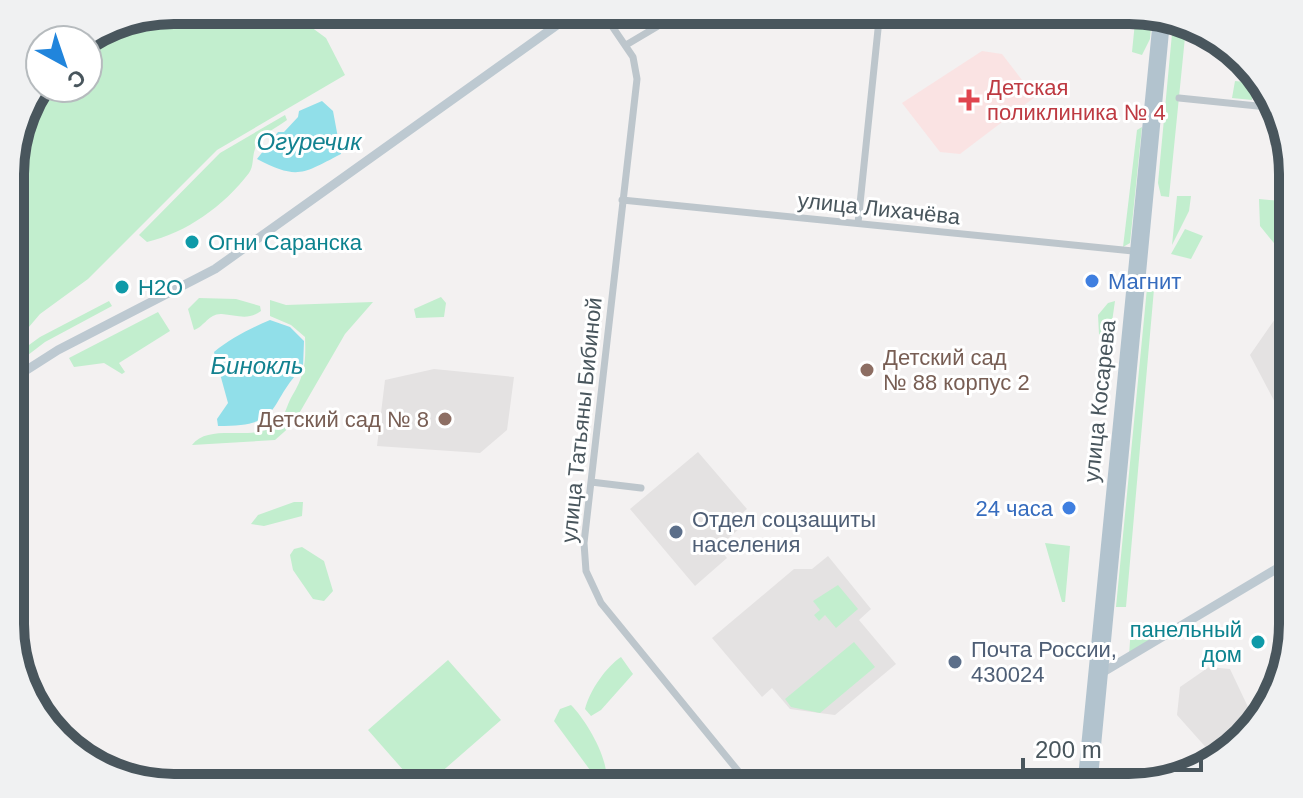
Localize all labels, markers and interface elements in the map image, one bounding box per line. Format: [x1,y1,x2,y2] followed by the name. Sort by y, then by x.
[24,24,104,104] north arrow
[62,64,91,94] text: С
[987,75,1166,125] place label: Детская поликлиника № 4
[958,89,980,111] marker: Детская поликлиника № 4
[257,128,363,155] water label: Огуречик
[796,188,962,230] street label: улица Лихачёва
[208,230,363,255] place label: Огни Саранска
[183,233,201,251] marker: Огни Саранска
[1108,269,1181,294] place label: Магнит
[1083,272,1101,290] marker: Магнит
[138,275,183,300] place label: H2O
[113,278,131,296] marker: H2O
[556,296,607,544] street label: улица Татьяны Бибиной
[1079,318,1121,483] street label: улица Косарева
[883,345,1030,395] place label: Детский сад № 88 корпус 2
[210,352,304,379] water label: Бинокль
[858,361,876,379] marker: Детский сад № 88 корпус 2
[257,407,429,432] place label: Детский сад № 8
[436,410,454,428] marker: Детский сад № 8
[975,496,1054,521] place label: 24 часа
[1060,499,1078,517] marker: 24 часа
[692,507,876,557] place label: Отдел соцзащиты населения
[667,523,685,541] marker: Отдел соцзащиты населения
[1130,617,1242,667] place label: панельный дом
[1249,633,1267,651] marker: панельный дом
[971,637,1117,687] place label: Почта России, 430024
[946,653,964,671] marker: Почта России, 430024
[1023,722,1201,772] scale bar
[1035,736,1102,763] text: 200 m

